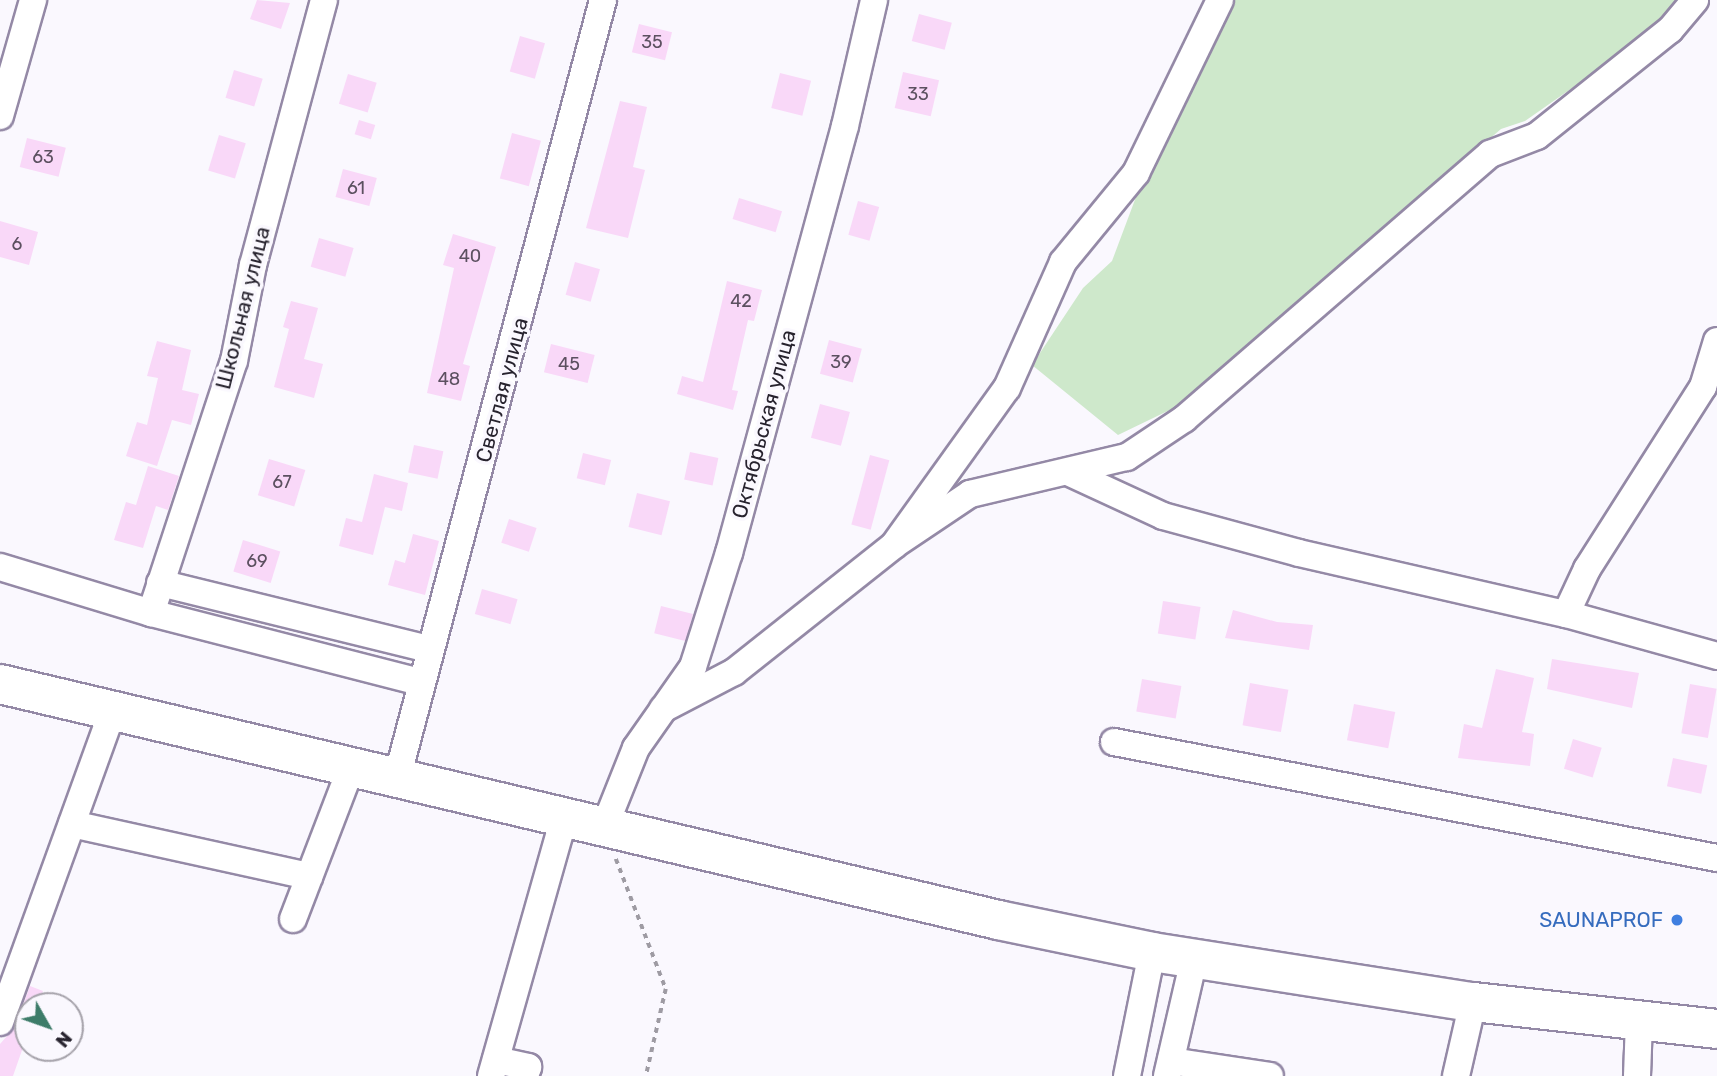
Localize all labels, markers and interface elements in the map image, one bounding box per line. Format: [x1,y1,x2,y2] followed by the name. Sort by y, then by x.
[641,31,663,53] house number: 35
[907,83,929,105] house number: 33
[32,146,54,168] house number: 63
[347,177,365,199] house number: 61
[211,224,275,392] street label: Школьная улица
[12,233,22,255] house number: 6
[459,245,481,267] house number: 40
[730,290,752,312] house number: 42
[471,315,533,465] street label: Светлая улица
[727,327,801,521] street label: Октябрьская улица
[830,351,852,373] house number: 39
[558,353,580,375] house number: 45
[438,368,460,390] house number: 48
[272,471,292,493] house number: 67
[246,550,268,572] house number: 69
[1539,907,1663,933] place label: SAUNAPROF
[1669,912,1685,928] marker: SAUNAPROF
[14,992,84,1062] north arrow
[51,1027,77,1052] text: N

